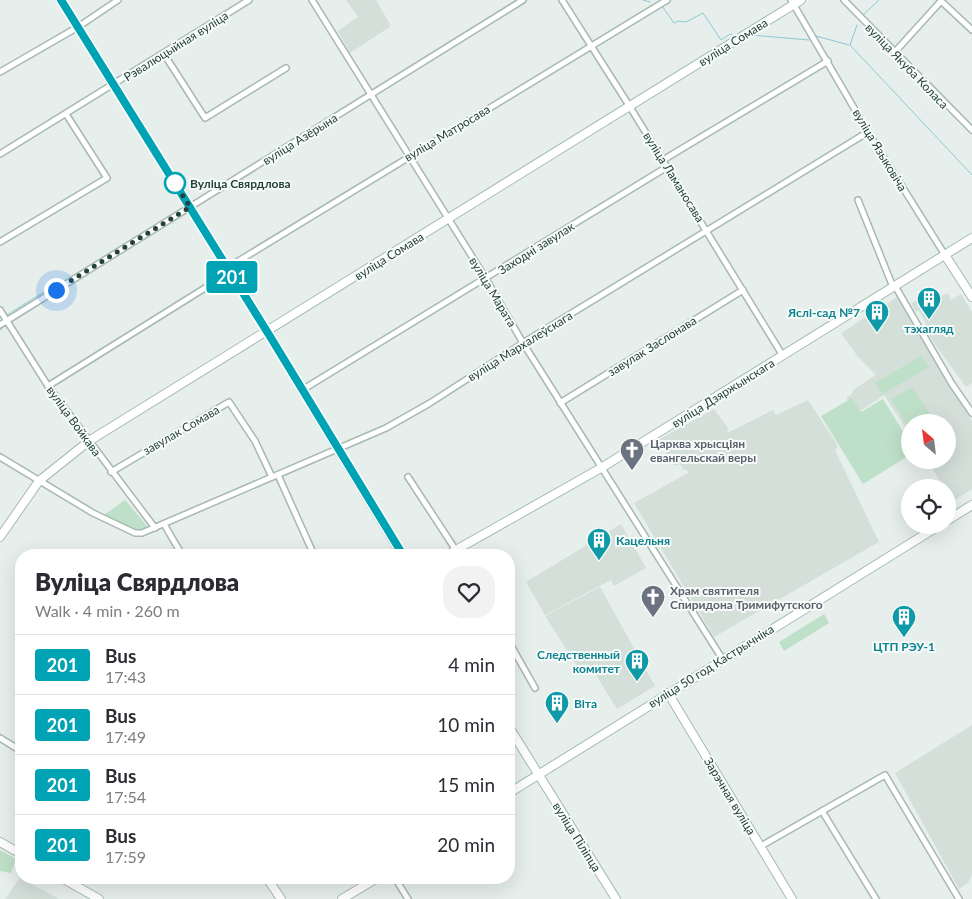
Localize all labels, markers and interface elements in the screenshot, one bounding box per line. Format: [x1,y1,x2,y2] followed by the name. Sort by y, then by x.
[121,8,231,84] street label: Рэвалюцыйная вуліца
[696,15,770,69] street label: вуліца Сомава
[862,20,952,112] street label: вуліца Якуба Коласа
[401,101,493,165] street label: вуліца Матросава
[850,106,910,194] street label: вуліца Языковіча
[260,110,340,168] street label: вуліца Азёрына
[640,129,708,225] street label: вуліца Ламаносава
[164,172,186,194] marker: Вуліца Свярдлова
[190,176,291,191] place label: Вуліца Свярдлова
[495,218,578,277] street label: Заходні завулак
[352,229,426,283] street label: вуліца Сомава
[466,254,520,330] street label: вуліца Марата
[203,261,261,293] line badge: 201
[216,266,248,288] text: 201
[44,278,69,303] your location
[916,286,942,320] building icon: тэхагляд
[864,299,890,333] building icon: Яслі-сад №7
[787,305,860,320] place label: Яслі-сад №7
[465,308,575,384] street label: вуліца Мархалеўскага
[605,313,699,379] street label: завулак Заслонава
[904,321,954,336] place label: тэхагляд
[669,355,777,431] street label: вуліца Дзяржынскага
[44,383,105,459] street label: вуліца Войкава
[140,402,222,458] street label: завулак Сомава
[901,414,956,469] north arrow
[901,414,956,534] map controls
[650,436,756,465] place label: Царква хрысціян евангельскай веры
[619,437,645,471] church icon: Царква хрысціян евангельскай веры
[901,479,956,534] button: locate
[586,527,612,561] building icon: Кацельня
[616,533,670,548] place label: Кацельня
[443,566,495,618] button: heart
[35,567,239,596] text: Вуліца Свярдлова
[670,583,823,612] place label: Храм святителя Спиридона Тримифутского
[640,584,666,618] church icon: Храм святителя Спиридона Тримифутского
[35,601,180,620] text: Walk · 4 min · 260 m
[891,604,917,638] building icon: ЦТП РЭУ-1
[645,621,777,711] street label: вуліца 50 год Кастрычніка
[873,639,935,654] place label: ЦТП РЭУ-1
[105,644,136,667] text: Bus
[537,647,621,676] place label: Следственный комитет
[624,648,650,682] building icon: Следственный комитет
[448,653,495,676] text: 4 min
[47,654,78,676] text: 201
[105,667,146,686] text: 17:43
[544,690,570,724] building icon: Віта
[574,696,597,711] place label: Віта
[105,704,136,727] text: Bus
[437,713,495,736] text: 10 min
[47,714,78,736] text: 201
[105,727,146,746] text: 17:49
[701,755,759,837] street label: Зарэчная вуліца
[105,764,136,787] text: Bus
[437,773,495,796] text: 15 min
[47,774,78,796] text: 201
[105,787,146,806] text: 17:54
[550,799,604,875] street label: вуліца Піліпца
[105,824,136,847] text: Bus
[437,833,495,856] text: 20 min
[47,834,78,856] text: 201
[105,847,146,866] text: 17:59

